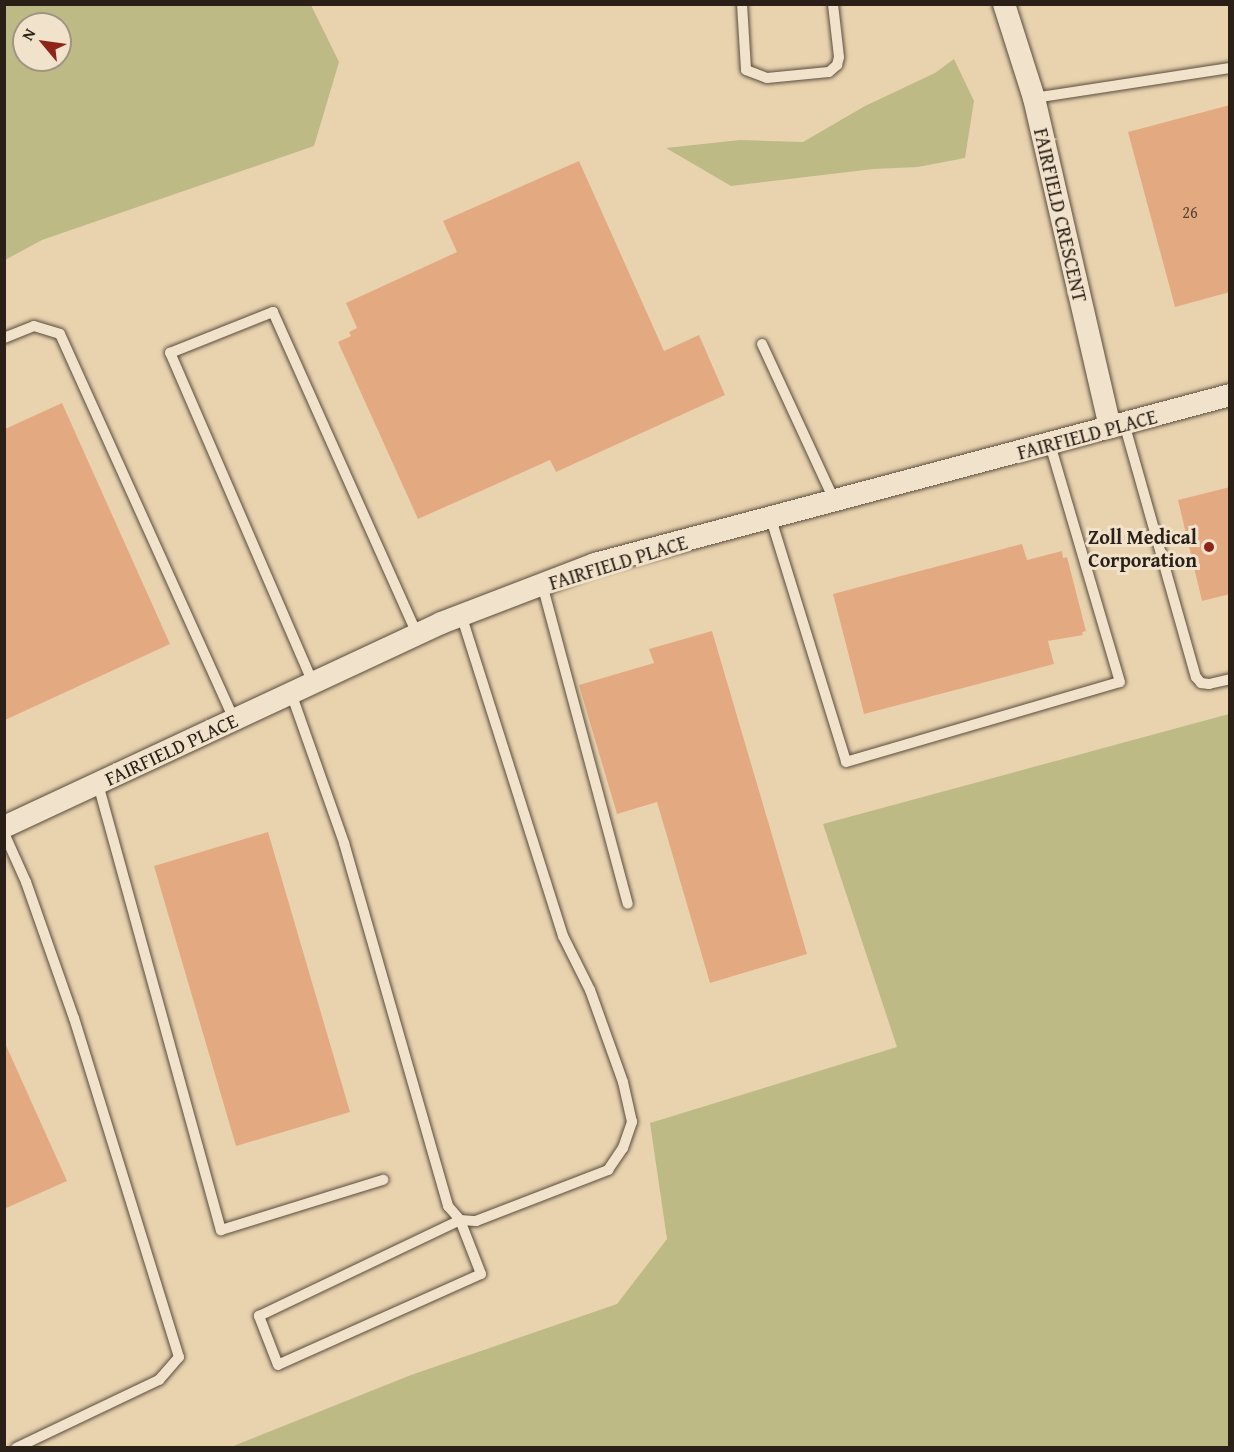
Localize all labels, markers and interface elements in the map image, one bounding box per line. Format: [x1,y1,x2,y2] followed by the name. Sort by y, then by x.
[12,12,72,72] north arrow
[15,24,41,45] text: N
[1029,126,1093,304] street label: FAIRFIELD CRESCENT
[1182,202,1198,222] house number: 26
[1014,404,1160,464] street label: FAIRFIELD PLACE
[1088,524,1197,571] place label: Zoll Medical Corporation
[546,530,690,594] street label: FAIRFIELD PLACE
[1202,540,1216,554] marker: Zoll Medical Corporation
[101,708,241,790] street label: FAIRFIELD PLACE

